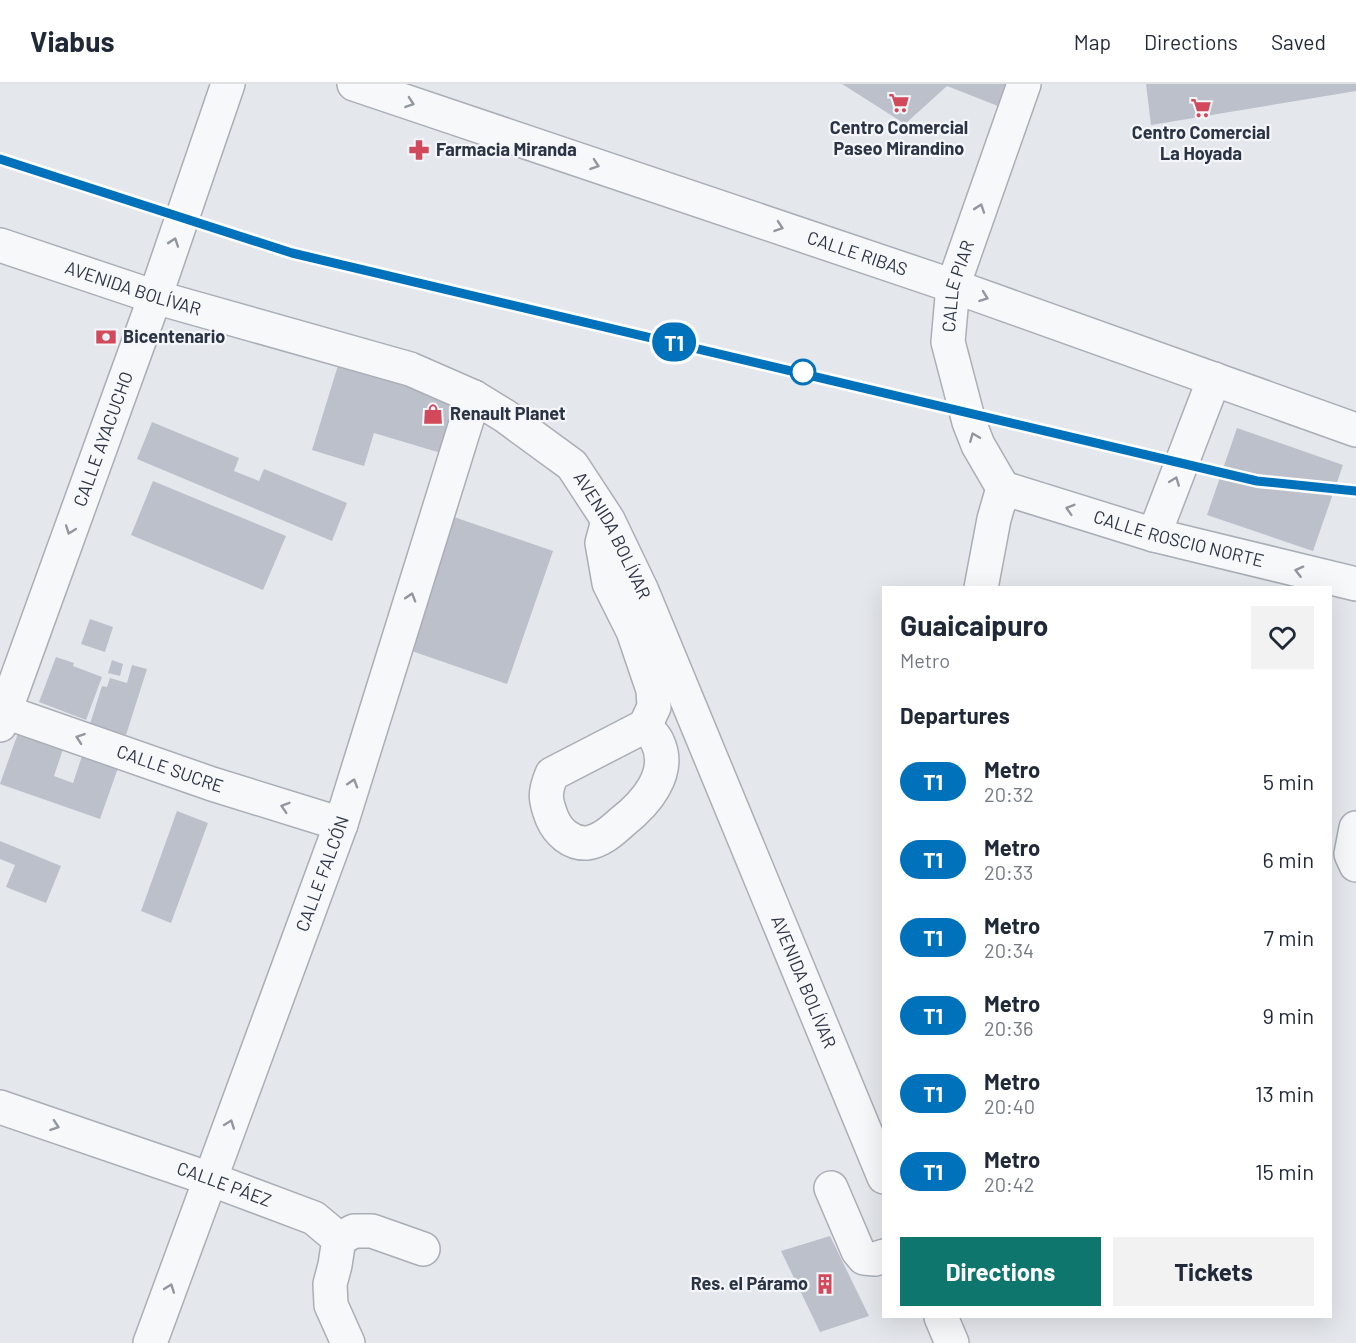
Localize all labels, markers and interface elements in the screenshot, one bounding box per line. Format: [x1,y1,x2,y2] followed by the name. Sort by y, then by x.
[30,24,115,58] text: Viabus
[1074,29,1111,54] text: Map
[1144,29,1238,54] text: Directions
[1271,29,1326,54] text: Saved
[887,91,911,115] supermarket icon: Centro Comercial Paseo Mirandino
[404,95,415,108] one-way arrow
[1189,96,1213,120] supermarket icon: Centro Comercial La Hoyada
[830,116,968,159] place label: Centro Comercial Paseo Mirandino
[1132,121,1270,164] place label: Centro Comercial La Hoyada
[407,138,431,162] pharmacy icon: Farmacia Miranda
[436,138,577,160] place label: Farmacia Miranda
[589,158,600,170] one-way arrow
[973,203,986,214] one-way arrow
[773,220,784,233] one-way arrow
[805,226,910,280] street label: CALLE RIBAS
[166,237,179,248] one-way arrow
[937,237,978,333] street label: CALLE PIAR
[62,256,204,319] street label: AVENIDA BOLÍVAR
[978,289,989,302] one-way arrow
[647,322,701,362] line badge: T1
[94,325,118,349] bank icon: Bicentenario
[123,325,225,347] place label: Bicentenario
[664,330,684,355] text: T1
[790,359,816,385] unlabelled marker
[68,368,137,509] street label: CALLE AYACUCHO
[421,402,445,426] shop icon: Renault Planet
[450,402,566,424] place label: Renault Planet
[969,432,982,442] one-way arrow
[569,467,656,602] street label: AVENIDA BOLÍVAR
[1168,476,1180,487] one-way arrow
[1065,504,1076,516] one-way arrow
[1091,505,1266,571] street label: CALLE ROSCIO NORTE
[65,524,78,535] one-way arrow
[1294,565,1304,578] one-way arrow
[404,592,417,603] one-way arrow
[1251,606,1314,669] button: heart
[900,608,1048,642] text: Guaicaipuro
[900,648,950,672] text: Metro
[900,702,1010,728] text: Departures
[75,733,86,746] one-way arrow
[114,740,226,797] street label: CALLE SUCRE
[984,756,1040,782] text: Metro
[1263,768,1314,794] text: 5 min
[923,769,943,794] text: T1
[346,778,359,789] one-way arrow
[984,782,1034,806] text: 20:32
[280,802,291,814] one-way arrow
[290,813,353,934] street label: CALLE FALCÓN
[984,834,1040,860] text: Metro
[1263,846,1314,872] text: 6 min
[923,847,943,872] text: T1
[984,860,1033,884] text: 20:33
[767,912,842,1051] street label: AVENIDA BOLÍVAR
[984,912,1040,938] text: Metro
[1264,924,1314,950] text: 7 min
[923,925,943,950] text: T1
[984,938,1034,962] text: 20:34
[984,990,1040,1016] text: Metro
[1262,1002,1314,1028] text: 9 min
[923,1003,943,1028] text: T1
[984,1016,1033,1040] text: 20:36
[984,1068,1040,1094] text: Metro
[1255,1080,1314,1106] text: 13 min
[923,1081,943,1106] text: T1
[984,1094,1035,1118] text: 20:40
[49,1118,60,1131] one-way arrow
[223,1119,236,1130] one-way arrow
[984,1146,1040,1172] text: Metro
[174,1156,275,1211] street label: CALLE PÁEZ
[1255,1158,1314,1184] text: 15 min
[923,1159,943,1184] text: T1
[984,1172,1035,1196] text: 20:42
[900,1237,1101,1306] button: Directions
[1113,1237,1314,1306] button: Tickets
[691,1272,808,1294] place label: Res. el Páramo
[813,1272,837,1296] building icon: Res. el Páramo
[162,1283,175,1294] one-way arrow

